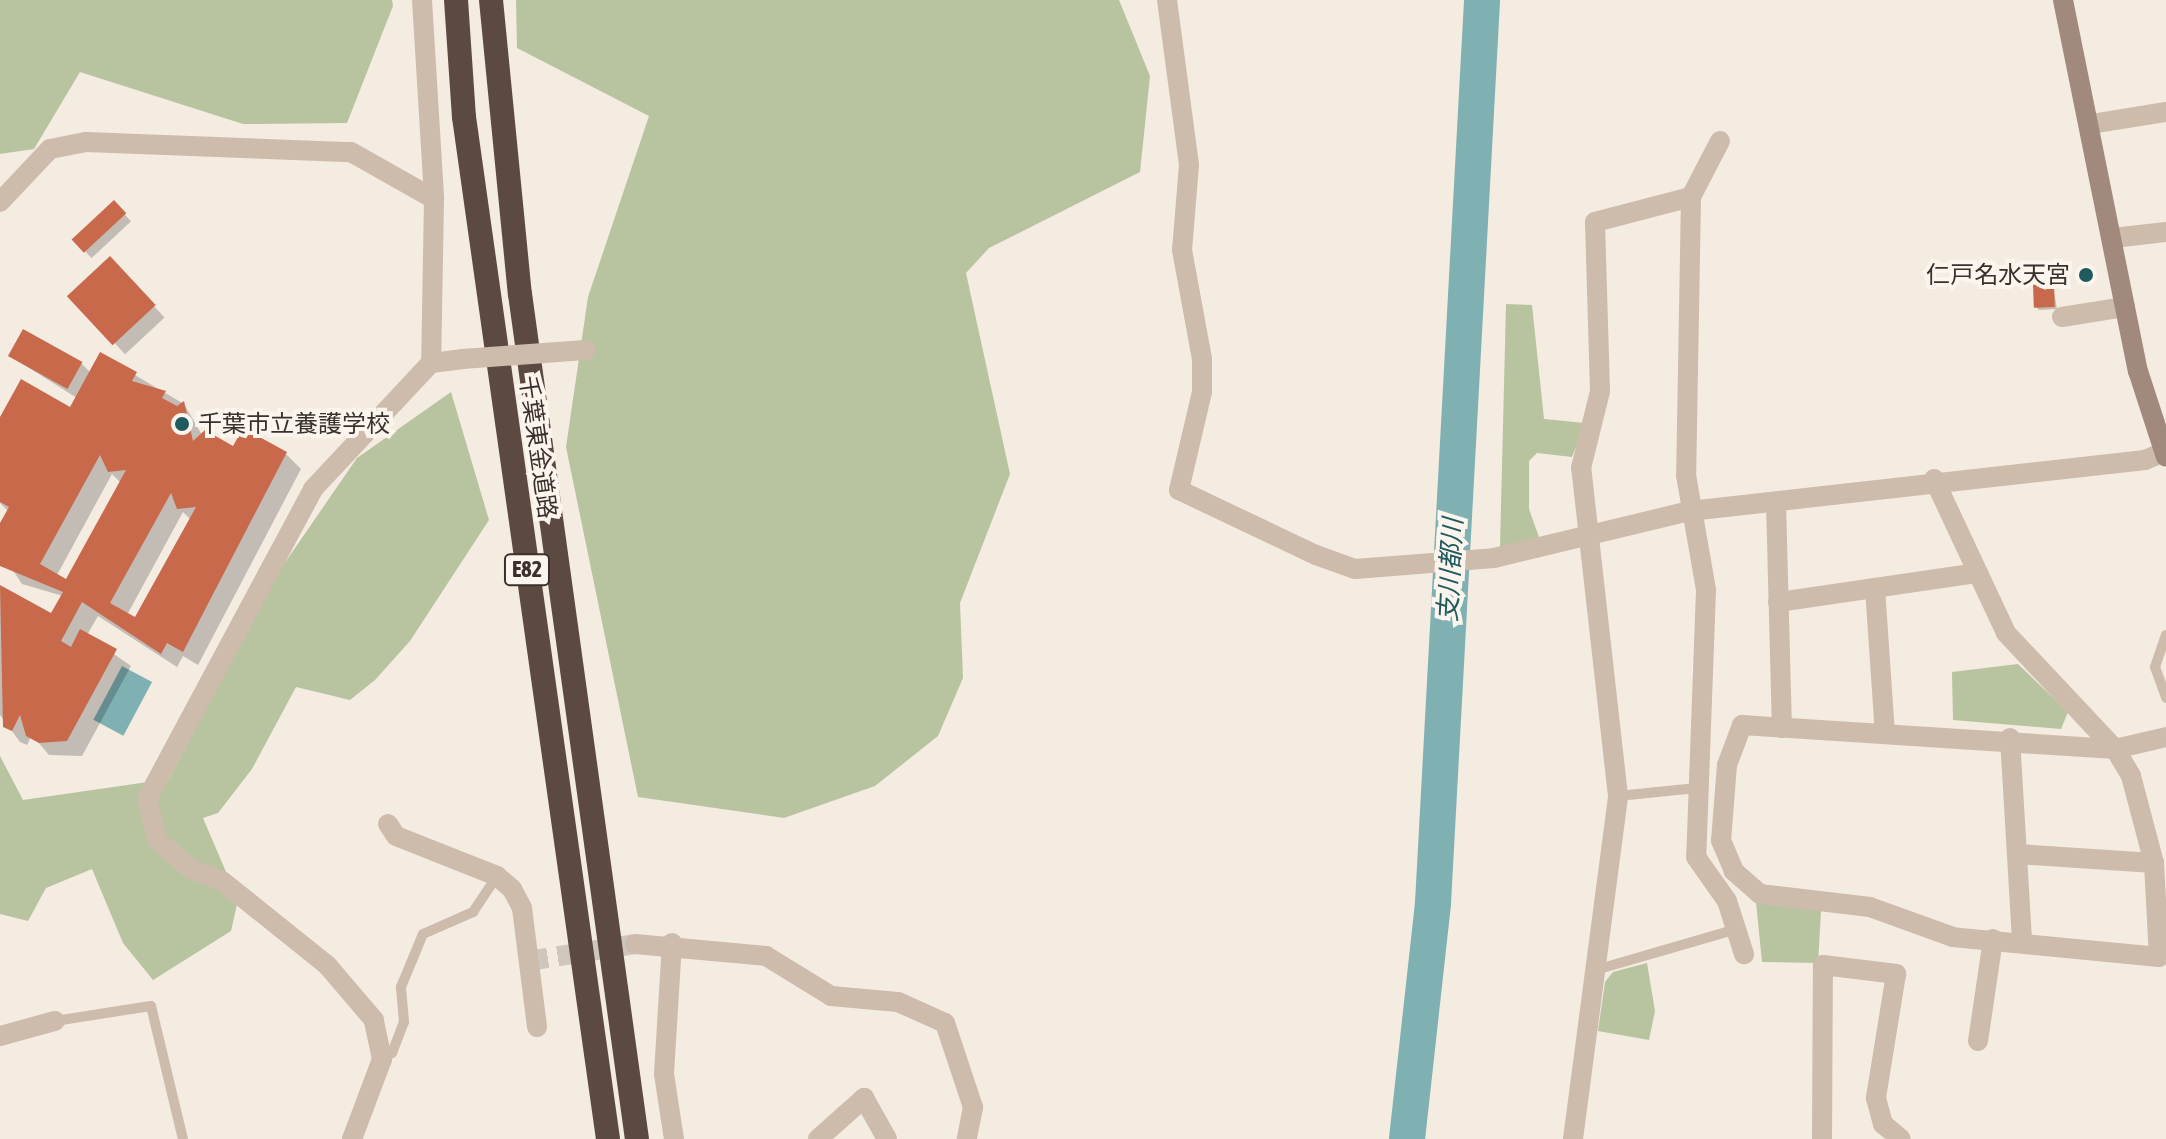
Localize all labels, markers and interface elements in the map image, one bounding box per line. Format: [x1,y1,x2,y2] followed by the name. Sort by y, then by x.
[1926,261,2070,289] place label: 仁戸名水天宮
[2077,266,2095,284] marker: 仁戸名水天宮
[514,374,562,520] street label: 千葉東金道路
[198,410,390,438] place label: 千葉市立養護学校
[173,415,191,433] marker: 千葉市立養護学校
[1433,517,1469,623] water label: 支川都川
[503,552,551,588] road number: E82

